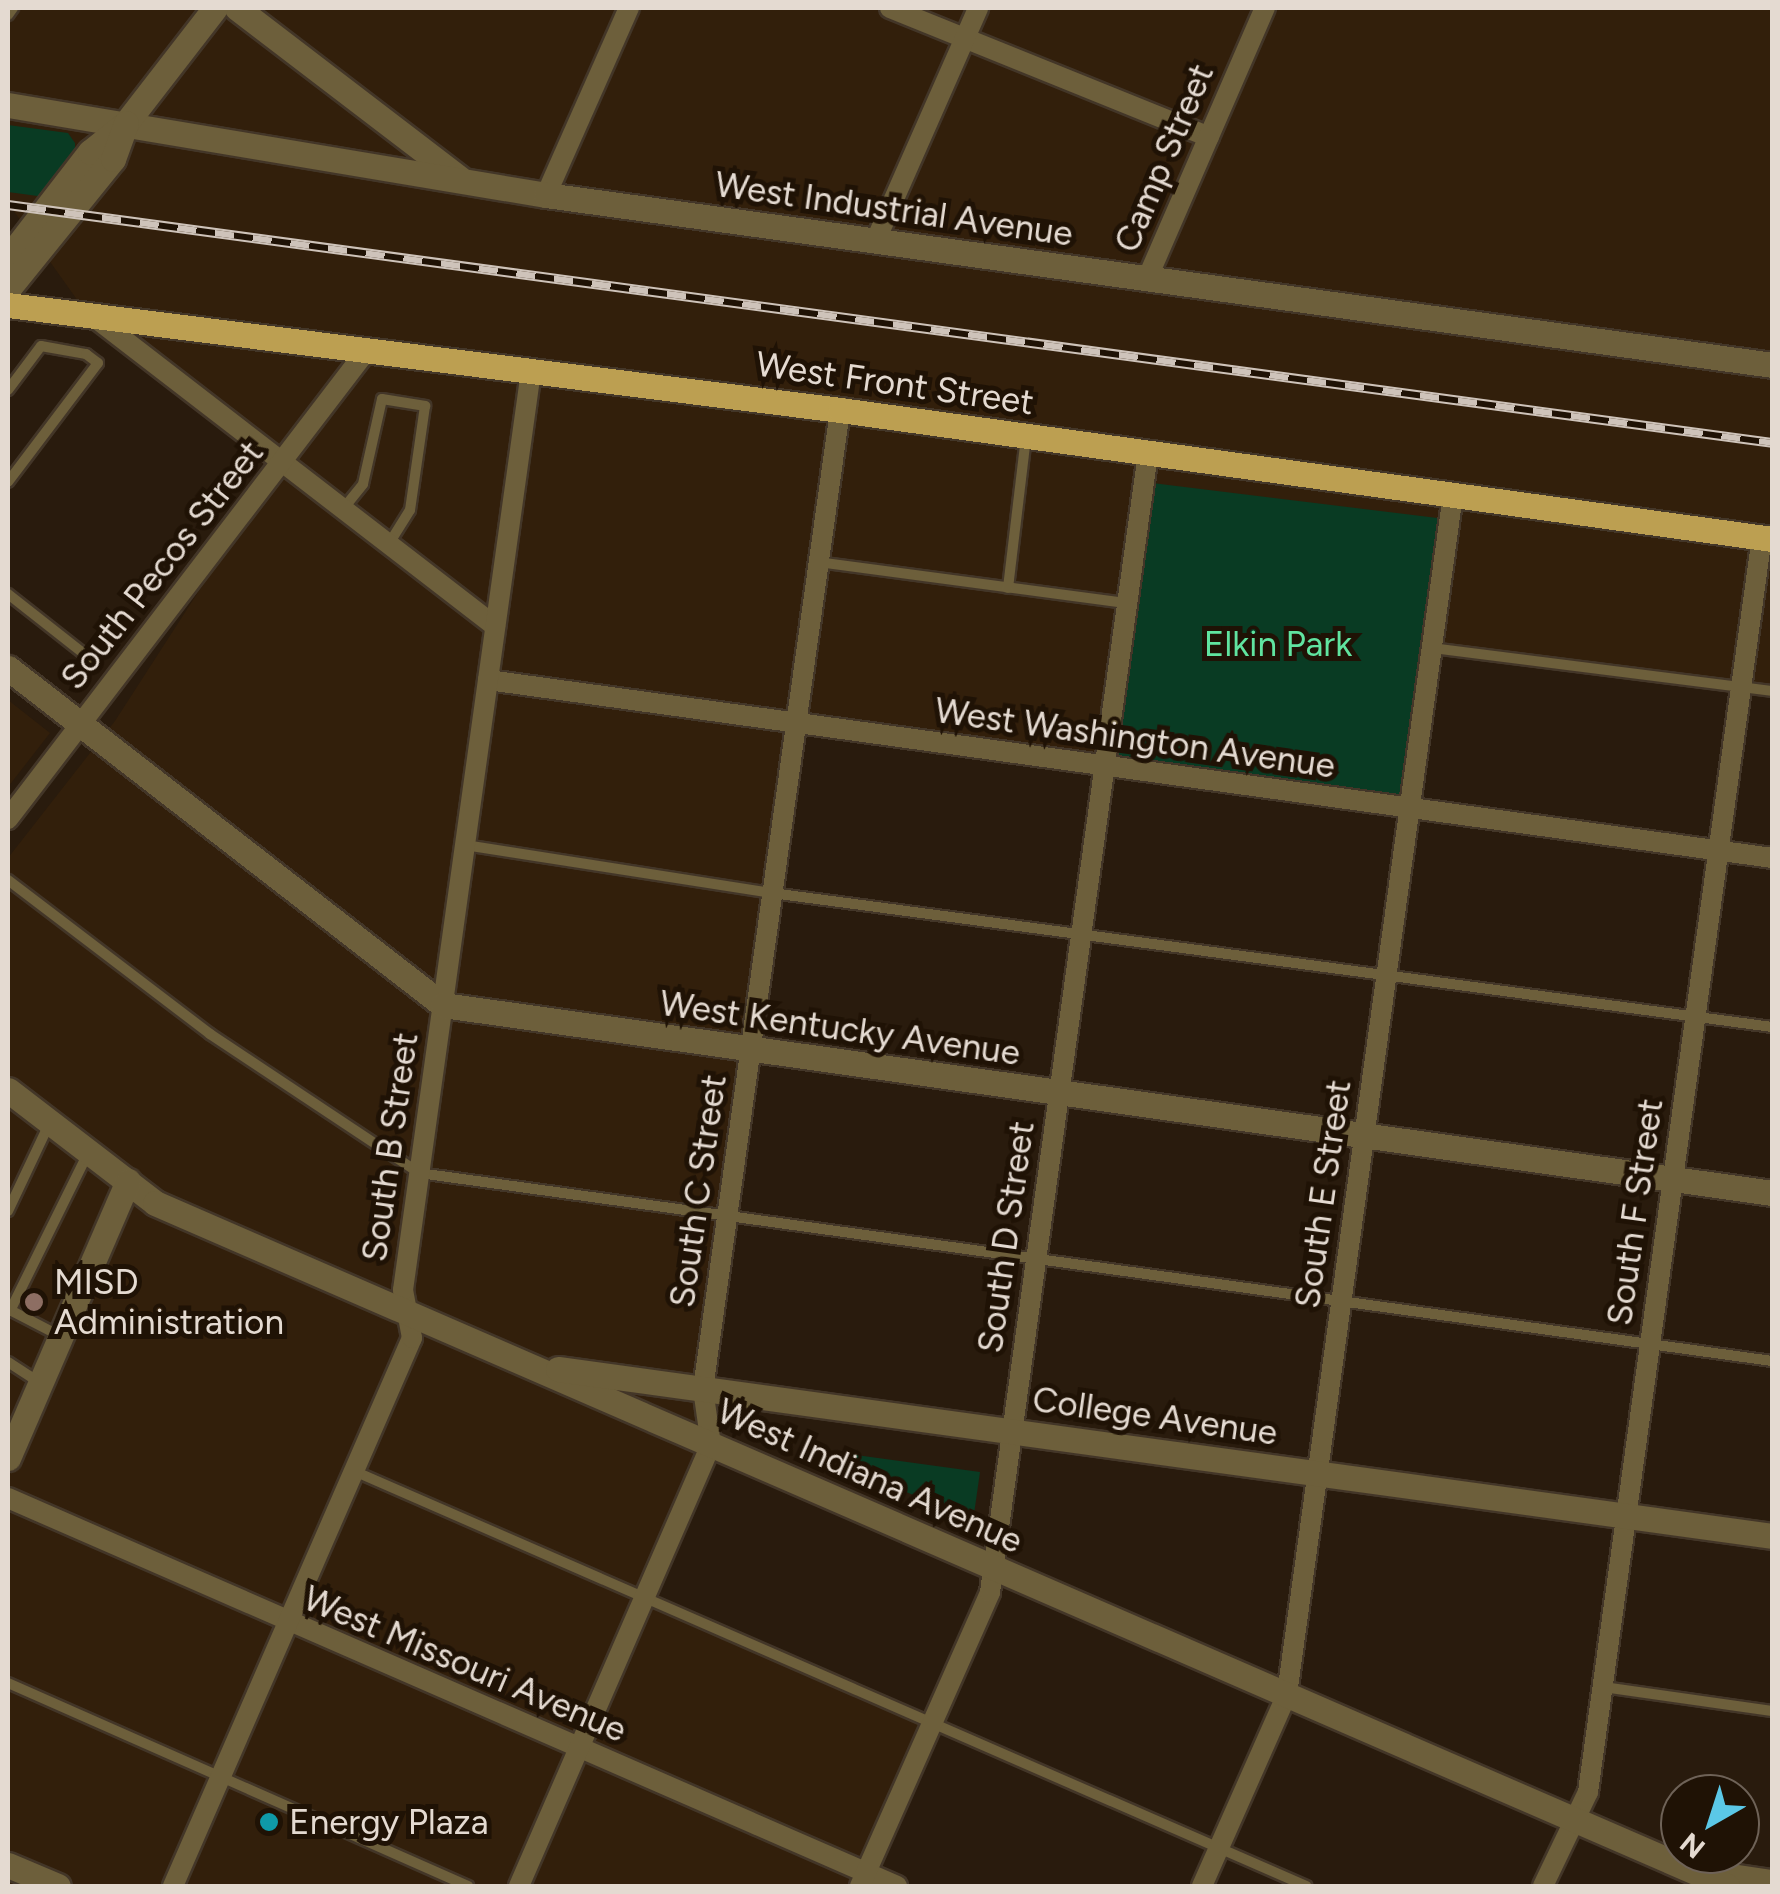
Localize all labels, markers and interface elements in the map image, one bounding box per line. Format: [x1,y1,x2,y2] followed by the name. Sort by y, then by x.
[1106,58,1222,258] street label: Camp Street
[713,163,1075,255] street label: West Industrial Avenue
[754,343,1036,423] street label: West Front Street
[52,432,272,698] street label: South Pecos Street
[1204,623,1352,665] park label: Elkin Park
[932,689,1338,787] street label: West Washington Avenue
[657,982,1023,1074] street label: West Kentucky Avenue
[353,1030,427,1264] street label: South B Street
[661,1072,735,1310] street label: South C Street
[1286,1077,1360,1311] street label: South E Street
[1598,1096,1672,1328] street label: South F Street
[969,1118,1043,1356] street label: South D Street
[54,1261,284,1343] place label: MISD Administration
[23,1291,45,1313] marker: MISD Administration
[1030,1378,1280,1454] street label: College Avenue
[711,1390,1029,1562] street label: West Indiana Avenue
[297,1577,633,1751] street label: West Missouri Avenue
[1660,1774,1760,1874] north arrow
[289,1801,489,1843] place label: Energy Plaza
[258,1811,280,1833] marker: Energy Plaza
[1673,1826,1711,1866] text: N

